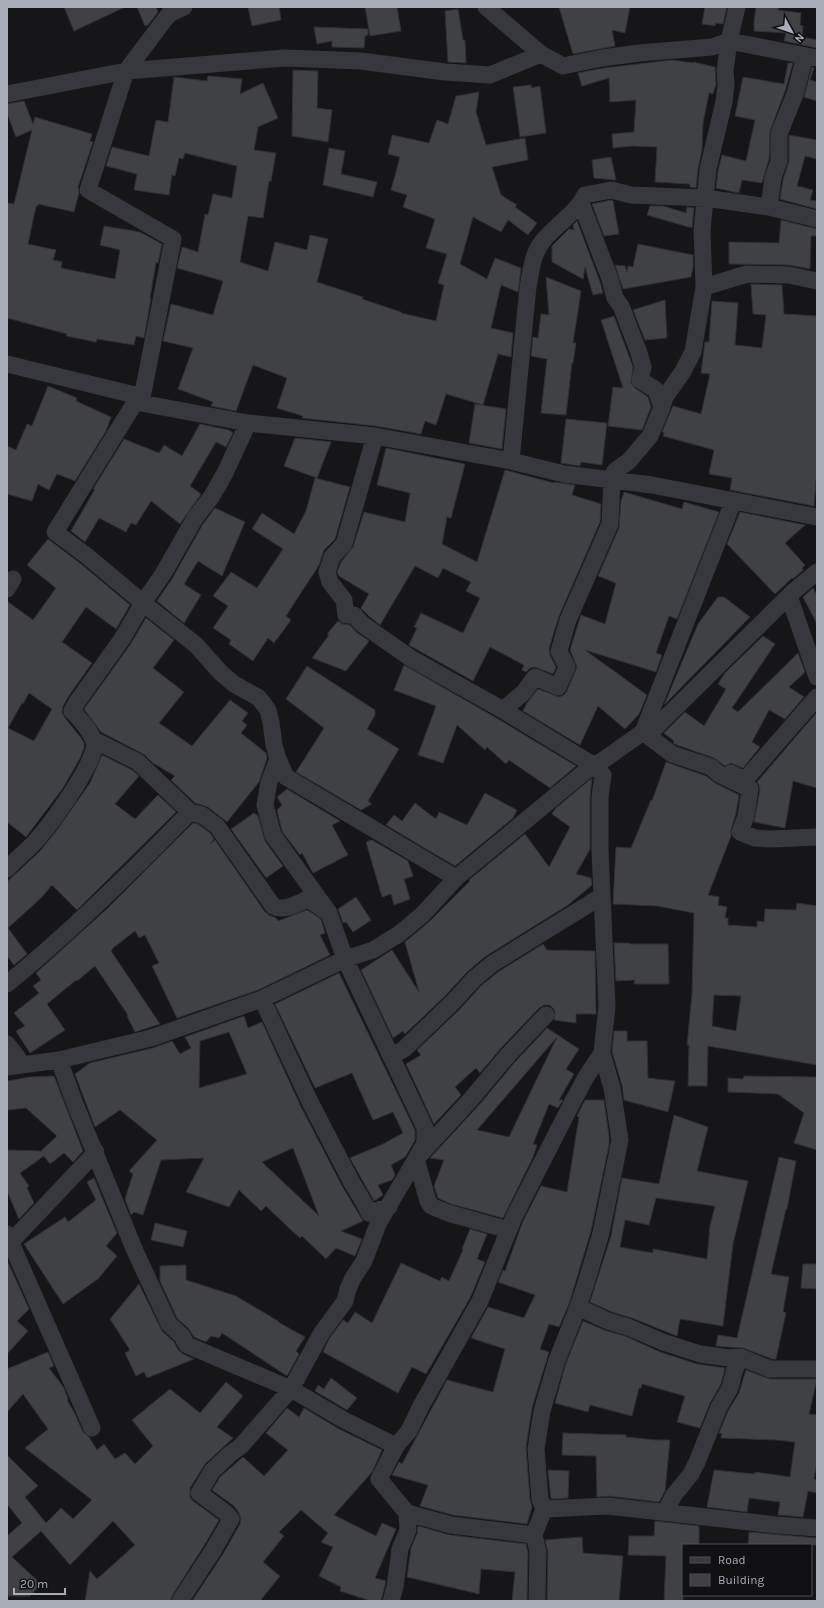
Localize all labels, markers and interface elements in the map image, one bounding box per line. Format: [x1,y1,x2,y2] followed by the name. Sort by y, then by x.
[772,12,812,52] north arrow
[792,31,807,45] text: N
[682,1544,812,1596] legend
[718,1553,746,1567] text: Road
[14,1570,65,1596] scale bar
[718,1573,765,1587] text: Building
[20,1577,48,1591] text: 20 m

